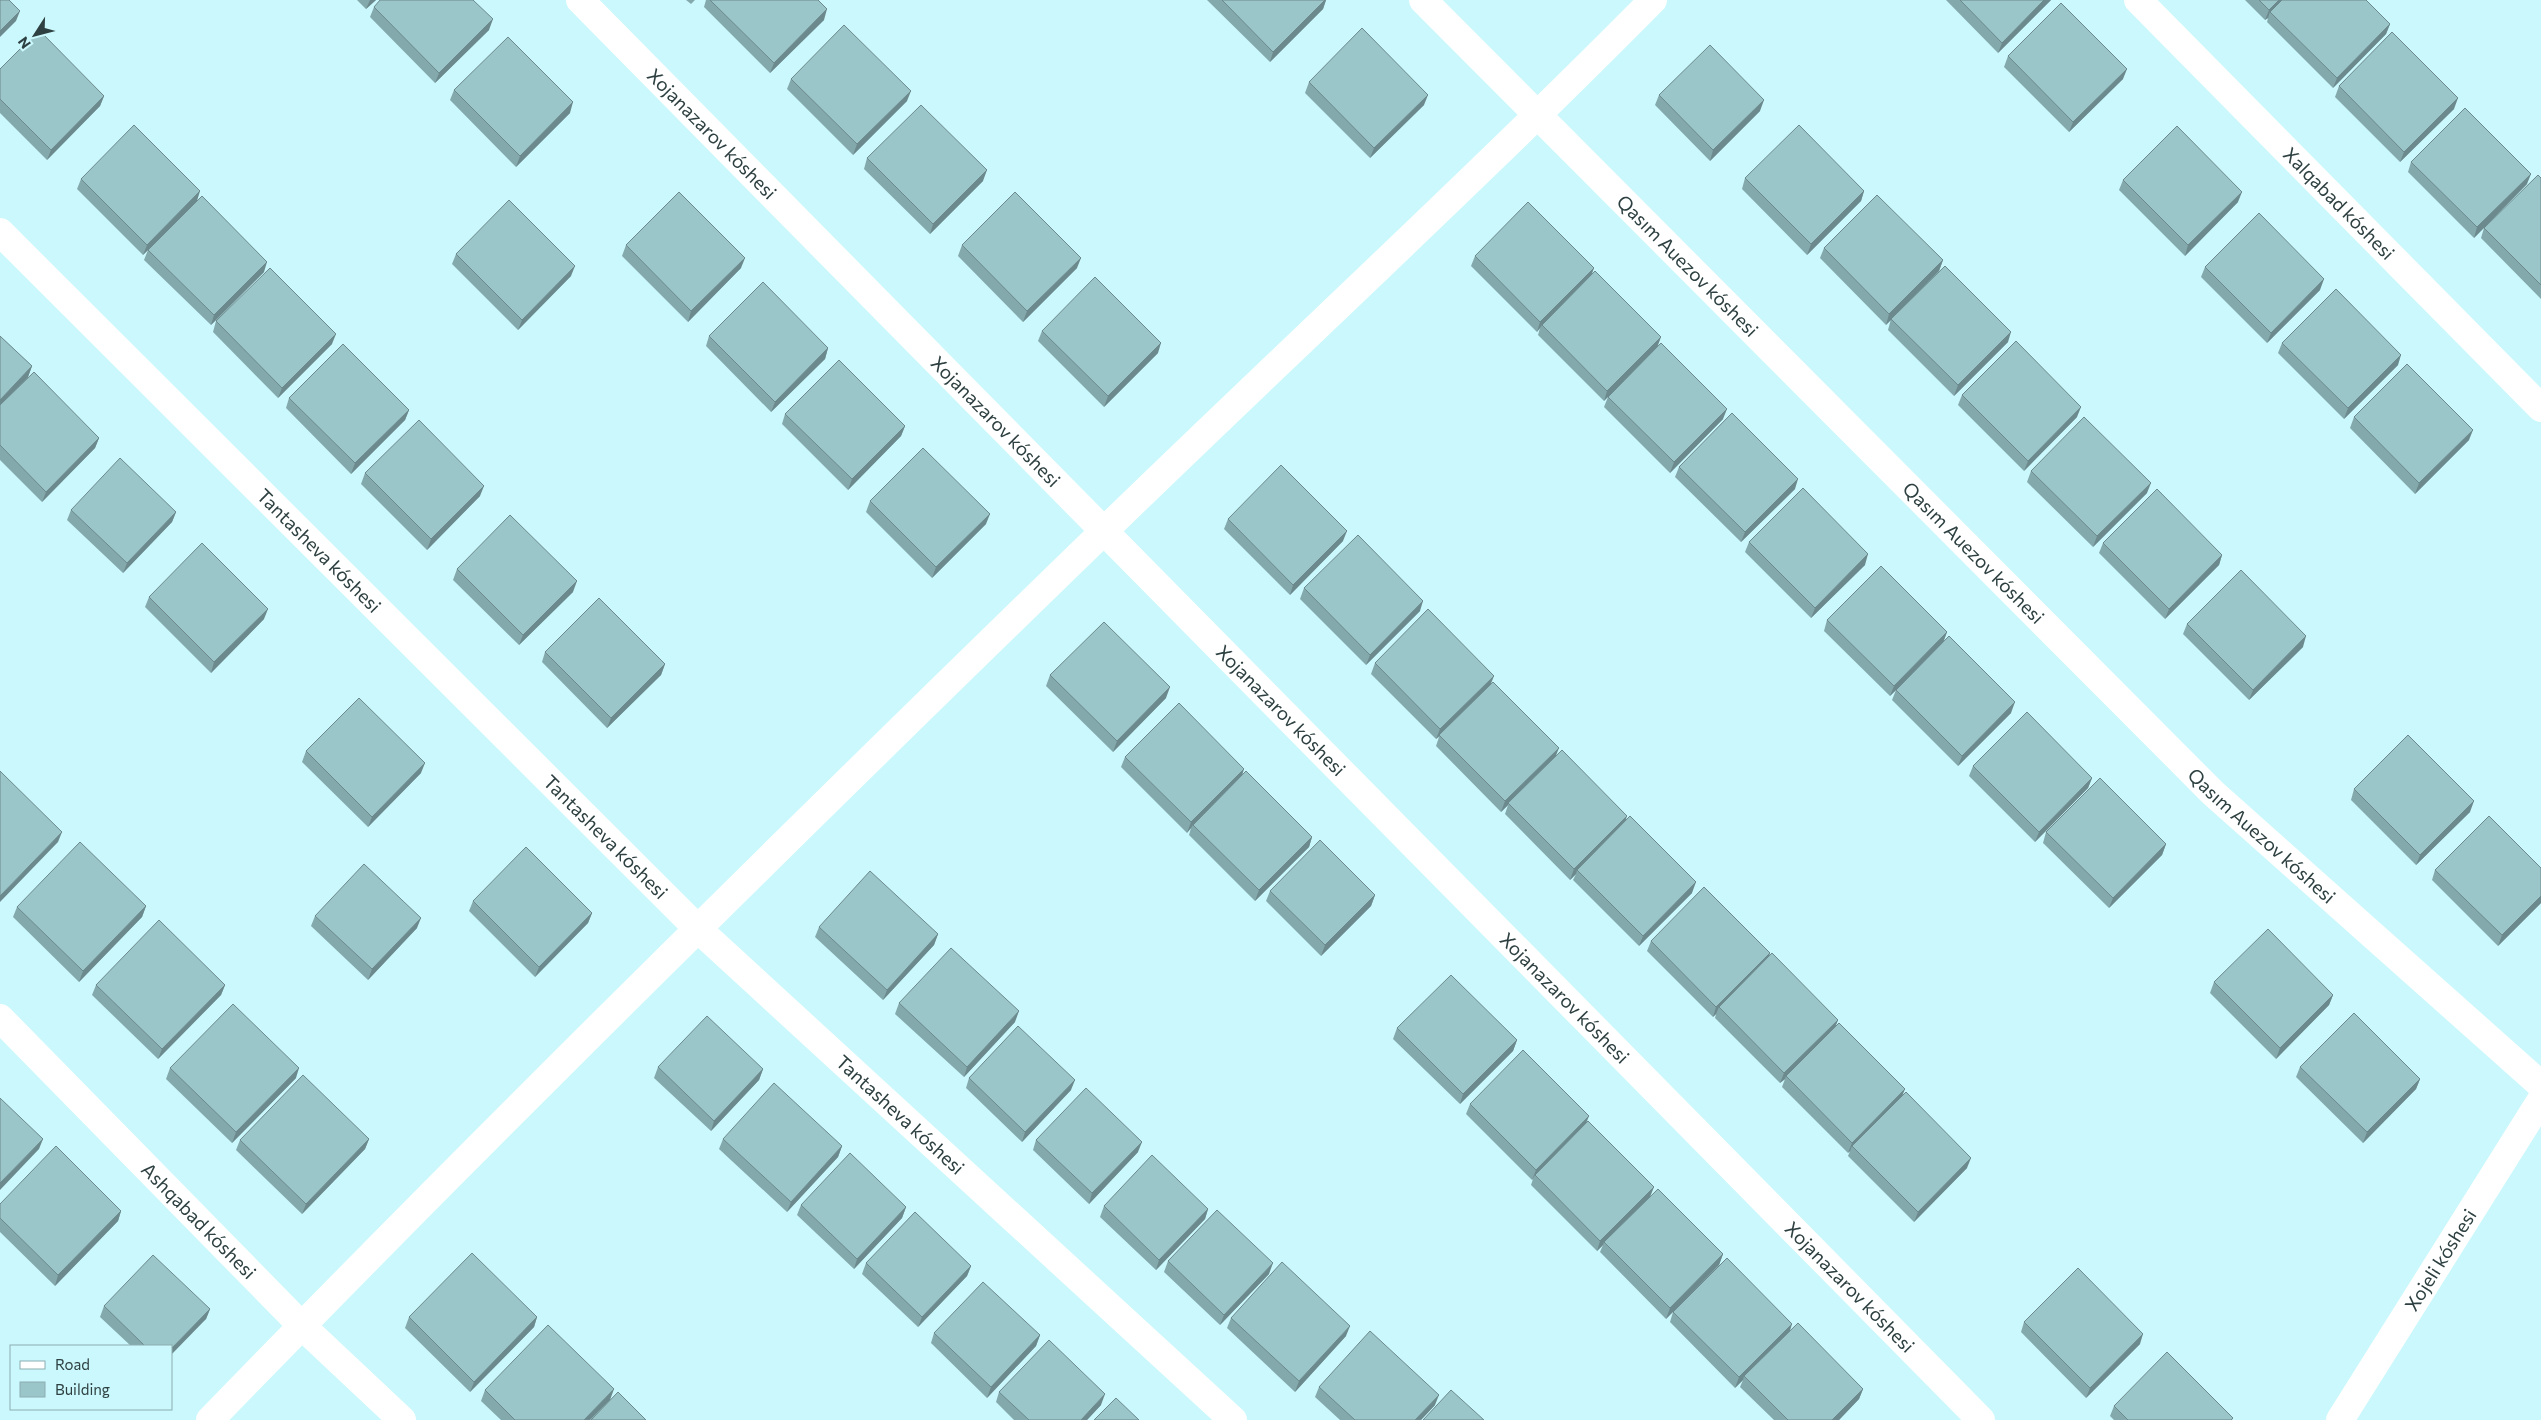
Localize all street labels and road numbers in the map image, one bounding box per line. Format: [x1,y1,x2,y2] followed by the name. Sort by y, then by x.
[643,63,782,204] street label: Xojanazarov kóshesi
[2279,142,2400,264] street label: Xalqabad kóshesi
[1613,190,1763,341] street label: Qasım Auezov kóshesi
[927,351,1066,491] street label: Xojanazarov kóshesi
[1898,477,2049,628] street label: Qasım Auezov kóshesi
[253,484,386,617] street label: Tantasheva kóshesi
[1212,640,1351,780] street label: Xojanazarov kóshesi
[2183,763,2341,908] street label: Qasım Auezov kóshesi
[539,770,673,903] street label: Tantasheva kóshesi
[1496,928,1634,1068] street label: Xojanazarov kóshesi
[832,1050,969,1179] street label: Tantasheva kóshesi
[137,1158,261,1283] street label: Ashqabad kóshesi
[2400,1204,2481,1315] street label: Xojeli kóshesi
[1781,1217,1920,1357] street label: Xojanazarov kóshesi

